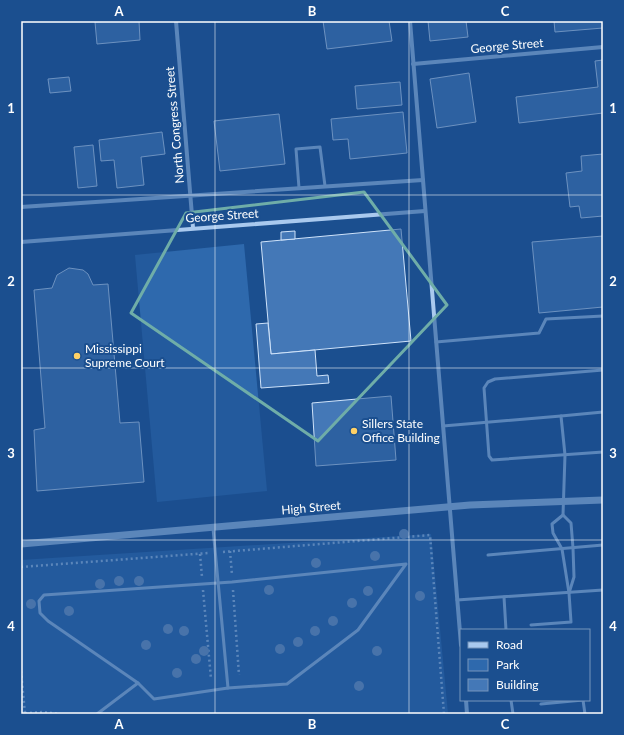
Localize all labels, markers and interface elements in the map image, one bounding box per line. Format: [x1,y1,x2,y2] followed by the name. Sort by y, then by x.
[113,3,124,19] text: A
[308,3,317,19] text: B
[501,3,510,19] text: C
[470,35,545,56] street label: George Street
[162,65,187,184] street label: North Congress Street
[7,100,15,116] text: 1
[609,100,617,116] text: 1
[185,205,260,226] street label: George Street
[7,273,15,289] text: 2
[609,273,617,289] text: 2
[85,341,165,370] place label: Mississippi Supreme Court
[72,351,82,361] marker: Mississippi Supreme Court
[362,416,440,445] place label: Sillers State Office Building
[349,426,359,436] marker: Sillers State Office Building
[7,445,15,461] text: 3
[609,445,617,461] text: 3
[281,497,342,518] street label: High Street
[7,618,15,634] text: 4
[609,618,617,634] text: 4
[460,629,590,701] legend
[496,637,523,652] text: Road
[496,657,520,672] text: Park
[496,677,539,692] text: Building
[113,716,124,732] text: A
[308,716,317,732] text: B
[501,716,510,732] text: C

